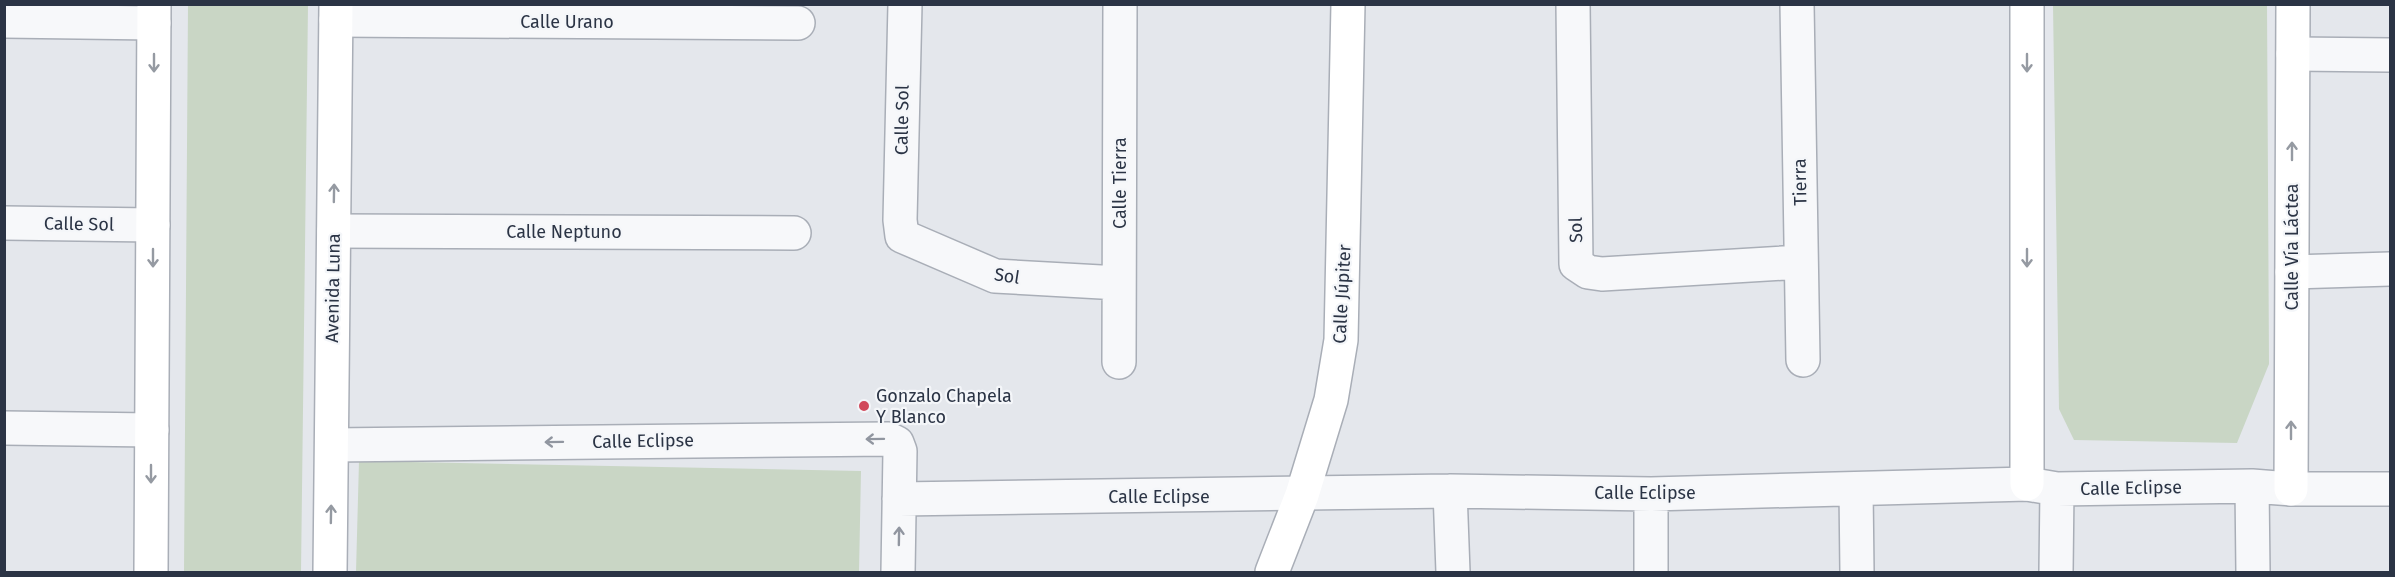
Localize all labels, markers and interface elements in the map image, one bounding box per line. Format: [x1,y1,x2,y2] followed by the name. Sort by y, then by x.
[520,11,614,33] street label: Calle Urano
[148,52,160,72] one-way arrow
[2021,52,2033,72] one-way arrow
[890,85,914,155] street label: Calle Sol
[1109,137,1131,229] street label: Calle Tierra
[2286,142,2298,162] one-way arrow
[1789,158,1811,206] street label: Tierra
[2281,183,2303,311] street label: Calle Vía Láctea
[328,184,340,204] one-way arrow
[44,212,114,236] street label: Calle Sol
[1565,217,1587,243] street label: Sol
[506,221,622,243] street label: Calle Neptuno
[321,233,345,343] street label: Avenida Luna
[1328,244,1356,344] street label: Calle Júpiter
[147,247,159,267] one-way arrow
[2021,247,2033,267] one-way arrow
[993,263,1021,289] street label: Sol
[876,385,1012,428] place label: Gonzalo Chapela Y Blanco
[857,399,871,413] marker: Gonzalo Chapela Y Blanco
[2285,421,2297,441] one-way arrow
[592,429,694,453] street label: Calle Eclipse
[866,433,886,445] one-way arrow
[545,437,565,448] one-way arrow
[145,463,157,483] one-way arrow
[2080,476,2182,500] street label: Calle Eclipse
[1594,482,1696,504] street label: Calle Eclipse
[1108,486,1210,508] street label: Calle Eclipse
[325,505,337,525] one-way arrow
[893,526,905,546] one-way arrow

